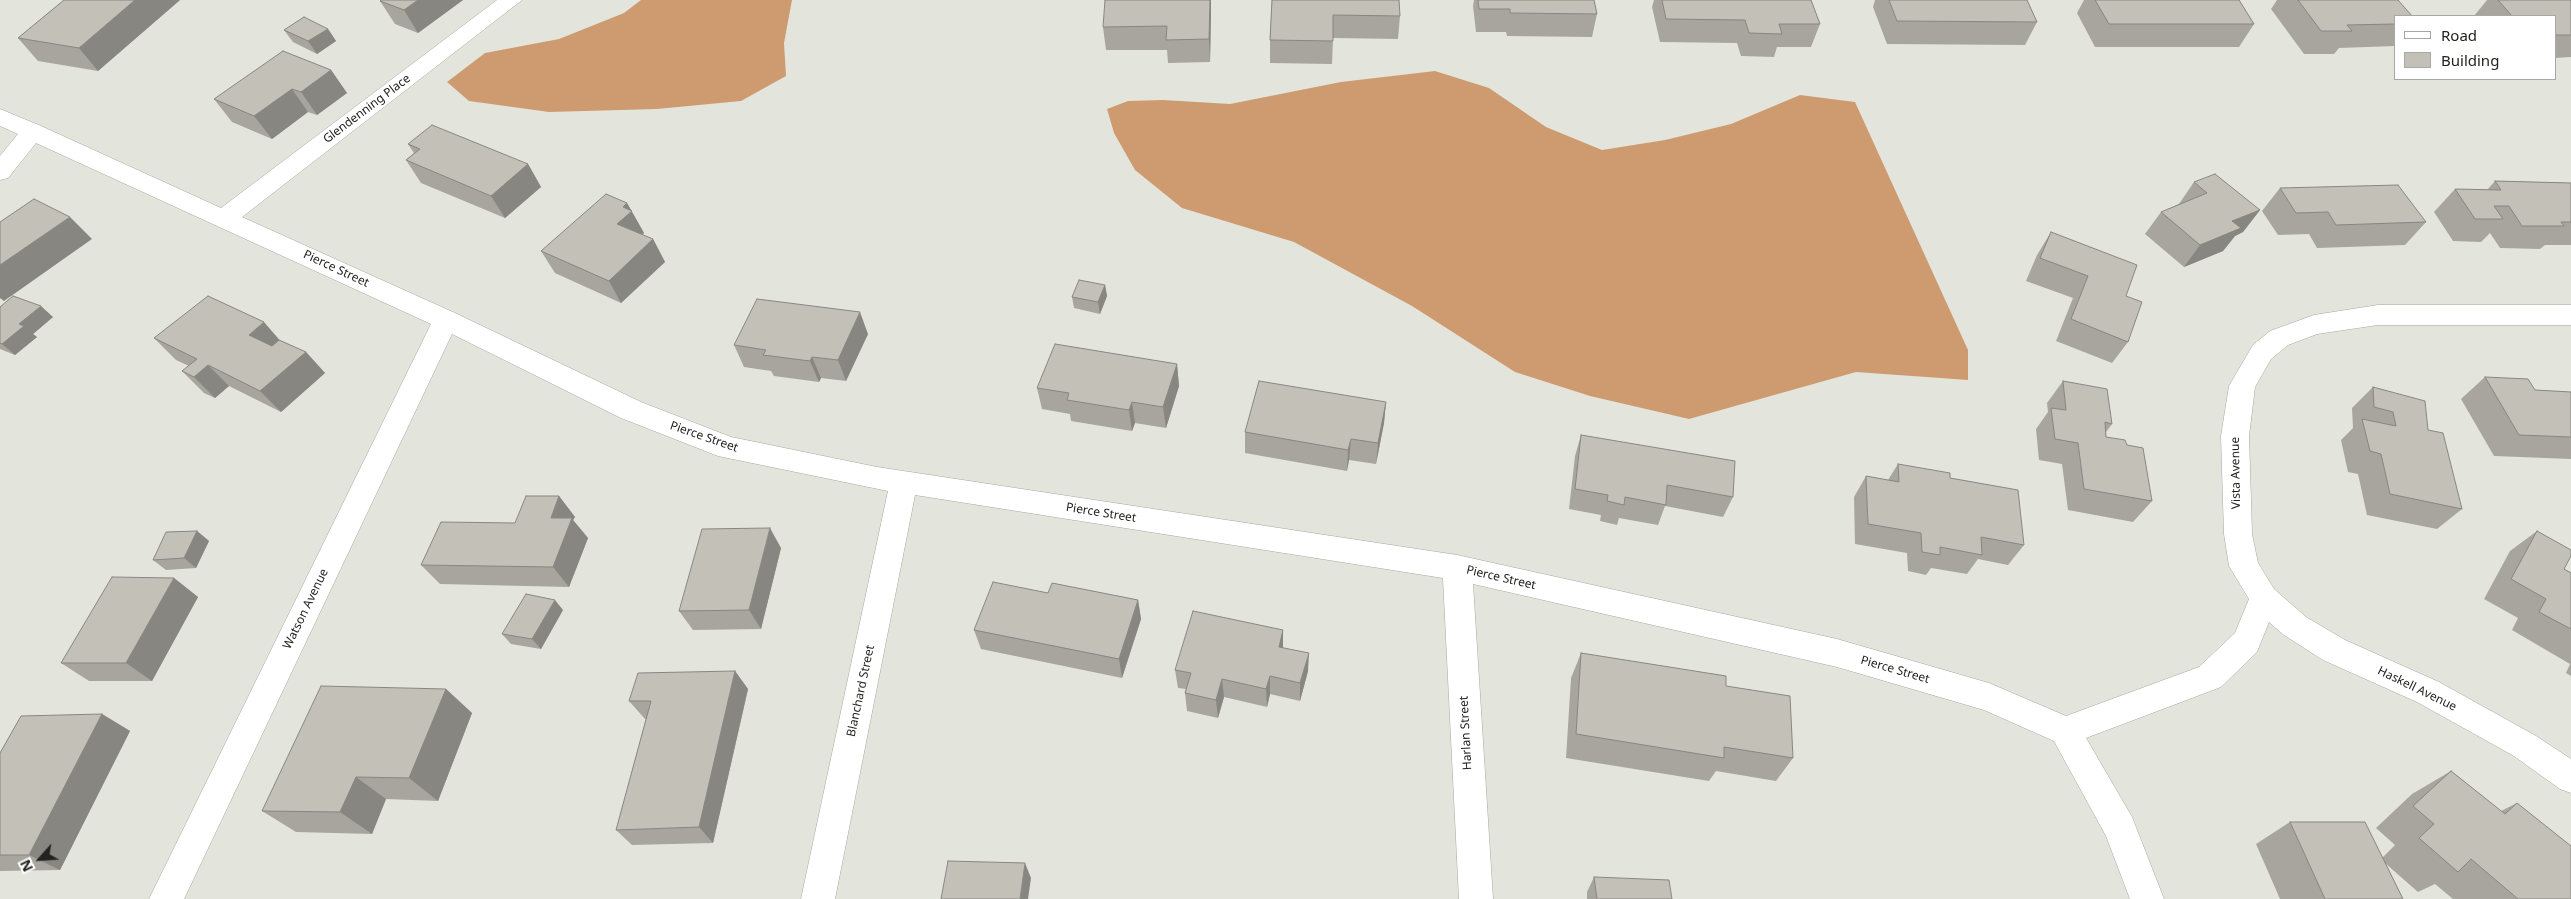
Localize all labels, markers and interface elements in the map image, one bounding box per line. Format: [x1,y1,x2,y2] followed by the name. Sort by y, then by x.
[2394,15,2556,80] legend
[2441,25,2477,45] text: Road
[2441,50,2499,70] text: Building
[320,71,414,147] street label: Glendenning Place
[301,247,371,291] street label: Pierce Street
[668,419,740,455] street label: Pierce Street
[2228,437,2244,509] street label: Vista Avenue
[1065,500,1137,526] street label: Pierce Street
[1465,563,1537,593] street label: Pierce Street
[280,566,332,652] street label: Watson Avenue
[844,644,878,738] street label: Blanchard Street
[1859,653,1931,687] street label: Pierce Street
[2375,664,2459,714] street label: Haskell Avenue
[1457,695,1475,771] street label: Harlan Street
[15,834,65,884] north arrow
[15,857,37,875] text: N

